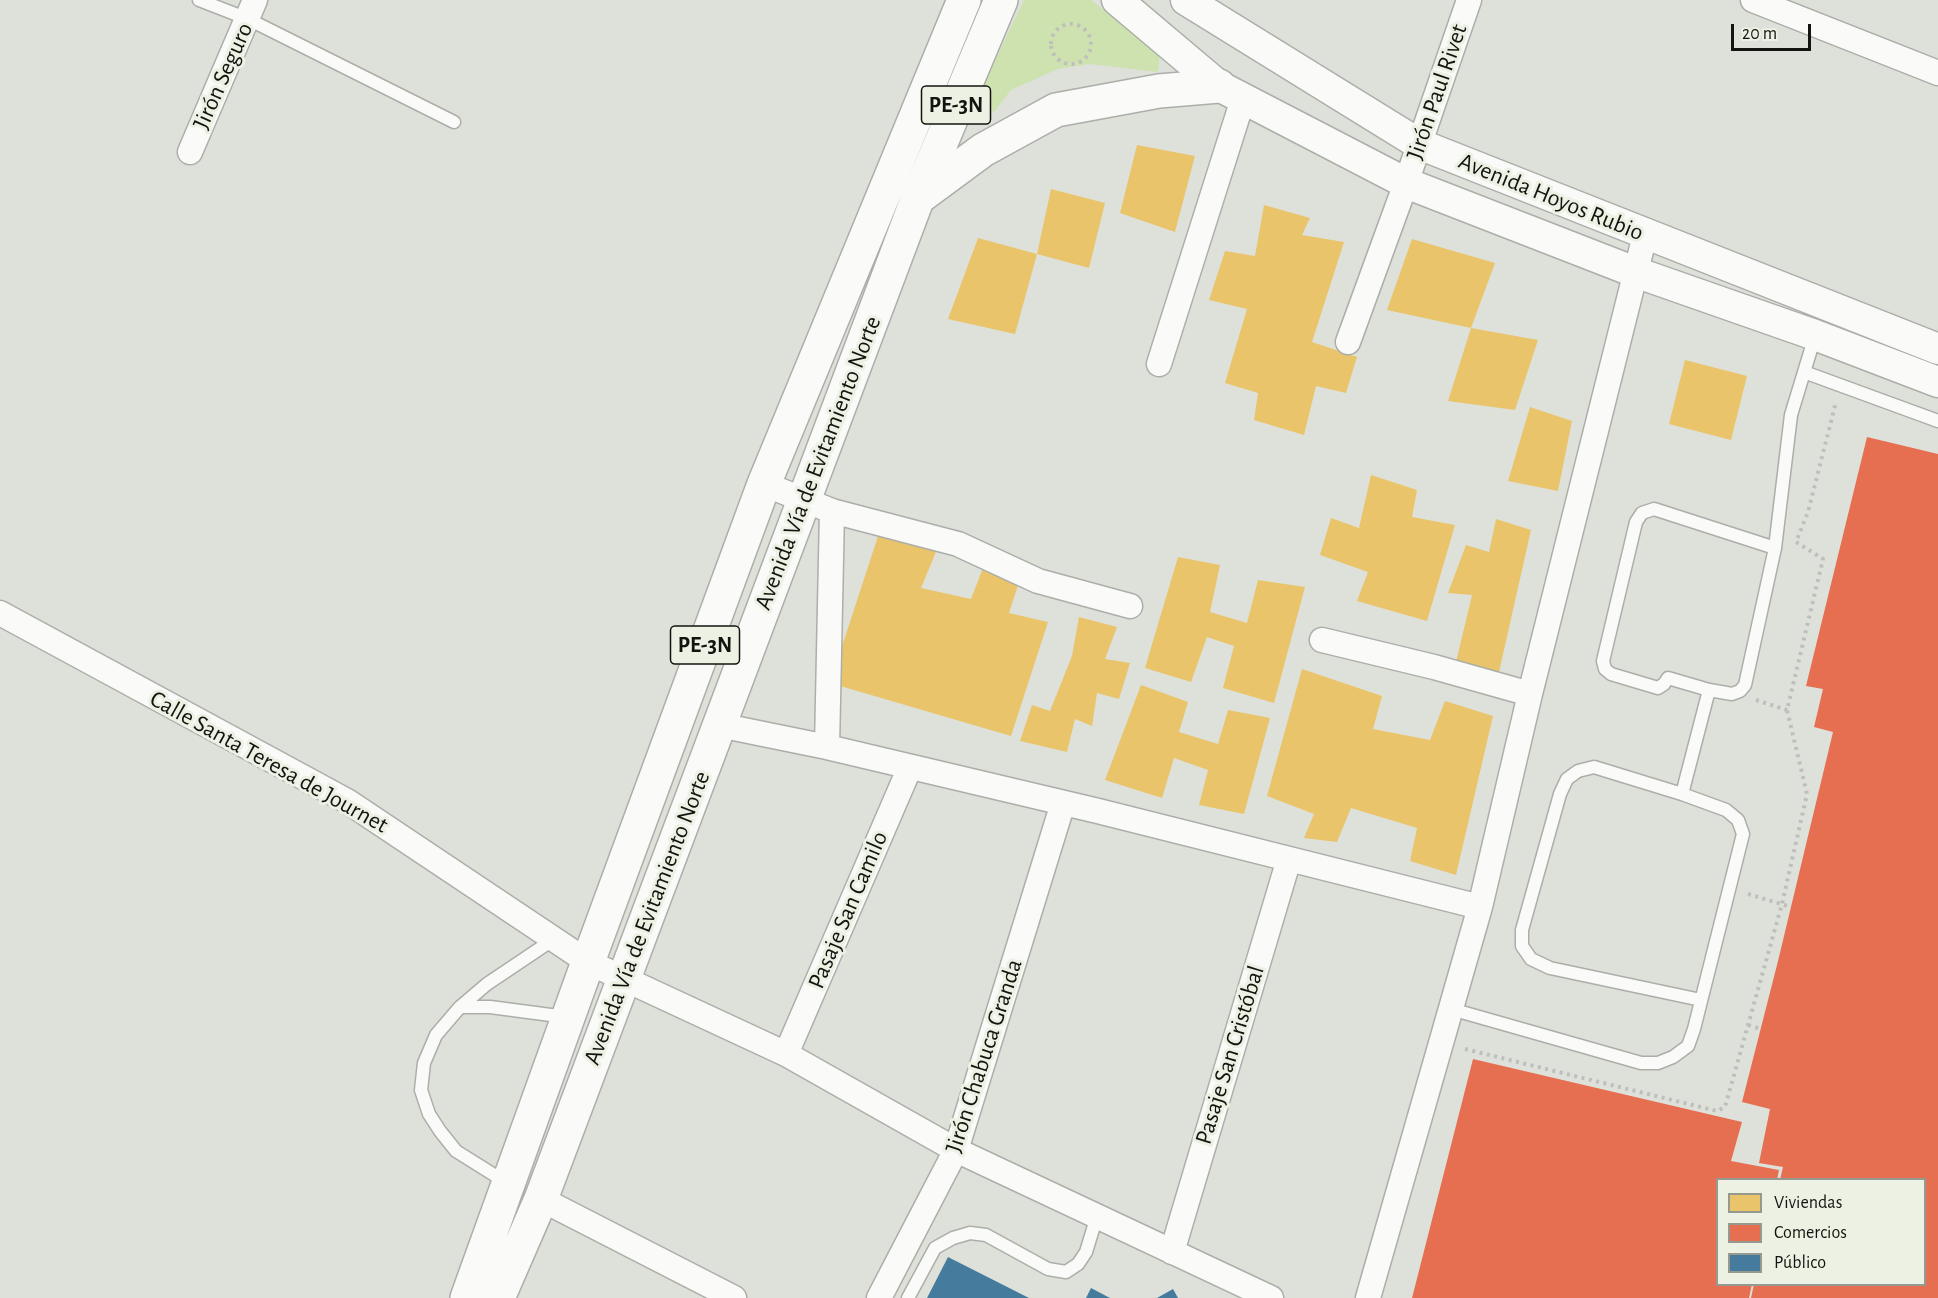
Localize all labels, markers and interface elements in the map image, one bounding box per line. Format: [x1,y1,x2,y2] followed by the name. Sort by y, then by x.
[1734,12,1814,50] scale bar
[187,18,259,134] street label: Jirón Seguro
[1400,20,1474,164] street label: Jirón Paul Rivet
[1742,25,1777,43] text: 20 m
[922,86,990,124] road number: PE-3N
[1454,147,1648,247] street label: Avenida Hoyos Rubio
[749,312,887,614] street label: Avenida Vía de Evitamiento Norte
[670,626,740,664] road number: PE-3N
[145,684,393,840] street label: Calle Santa Teresa de Journet
[578,767,716,1069] street label: Avenida Vía de Evitamiento Norte
[802,827,894,993] street label: Pasaje San Camilo
[939,956,1029,1156] street label: Jirón Chabuca Granda
[1189,962,1271,1148] street label: Pasaje San Cristóbal
[1716,1178,1926,1286] legend
[1774,1194,1842,1212] text: Viviendas
[1774,1224,1847,1242] text: Comercios
[1774,1254,1826,1272] text: Público

